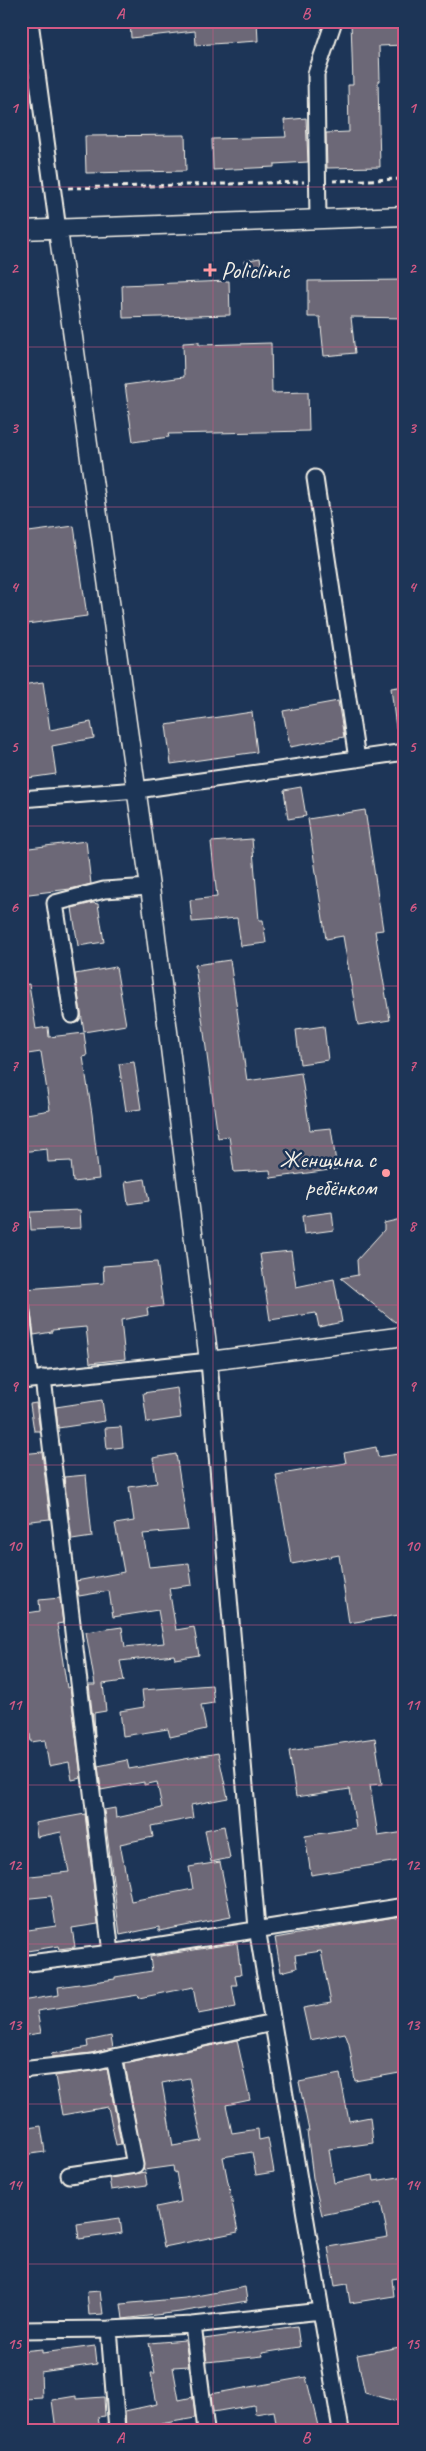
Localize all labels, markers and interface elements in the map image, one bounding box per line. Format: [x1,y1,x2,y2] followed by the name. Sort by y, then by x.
[116,4,126,24] text: A
[302,4,312,24] text: B
[10,98,19,118] text: 1
[408,98,417,118] text: 1
[221,255,291,285] place label: Policlinic
[10,258,19,278] text: 2
[408,258,417,278] text: 2
[203,263,217,277] marker: Policlinic
[10,418,19,438] text: 3
[408,418,417,438] text: 3
[10,577,19,597] text: 4
[408,577,417,597] text: 4
[11,737,20,757] text: 5
[409,737,418,757] text: 5
[10,897,19,917] text: 6
[408,897,417,917] text: 6
[10,1056,19,1076] text: 7
[408,1056,417,1076] text: 7
[279,1144,377,1202] place label: Женщина с ребёнком
[380,1167,392,1179] marker: Женщина с ребёнком
[10,1216,19,1236] text: 8
[408,1216,417,1236] text: 8
[10,1376,19,1396] text: 9
[408,1376,417,1396] text: 9
[7,1536,23,1556] text: 10
[405,1536,421,1556] text: 10
[7,1695,23,1715] text: 11
[405,1695,421,1715] text: 11
[7,1855,23,1875] text: 12
[405,1855,421,1875] text: 12
[7,2015,23,2035] text: 13
[405,2015,421,2035] text: 13
[7,2175,23,2195] text: 14
[405,2175,421,2195] text: 14
[7,2334,23,2354] text: 15
[405,2334,421,2354] text: 15
[116,2428,126,2448] text: A
[302,2428,312,2448] text: B

